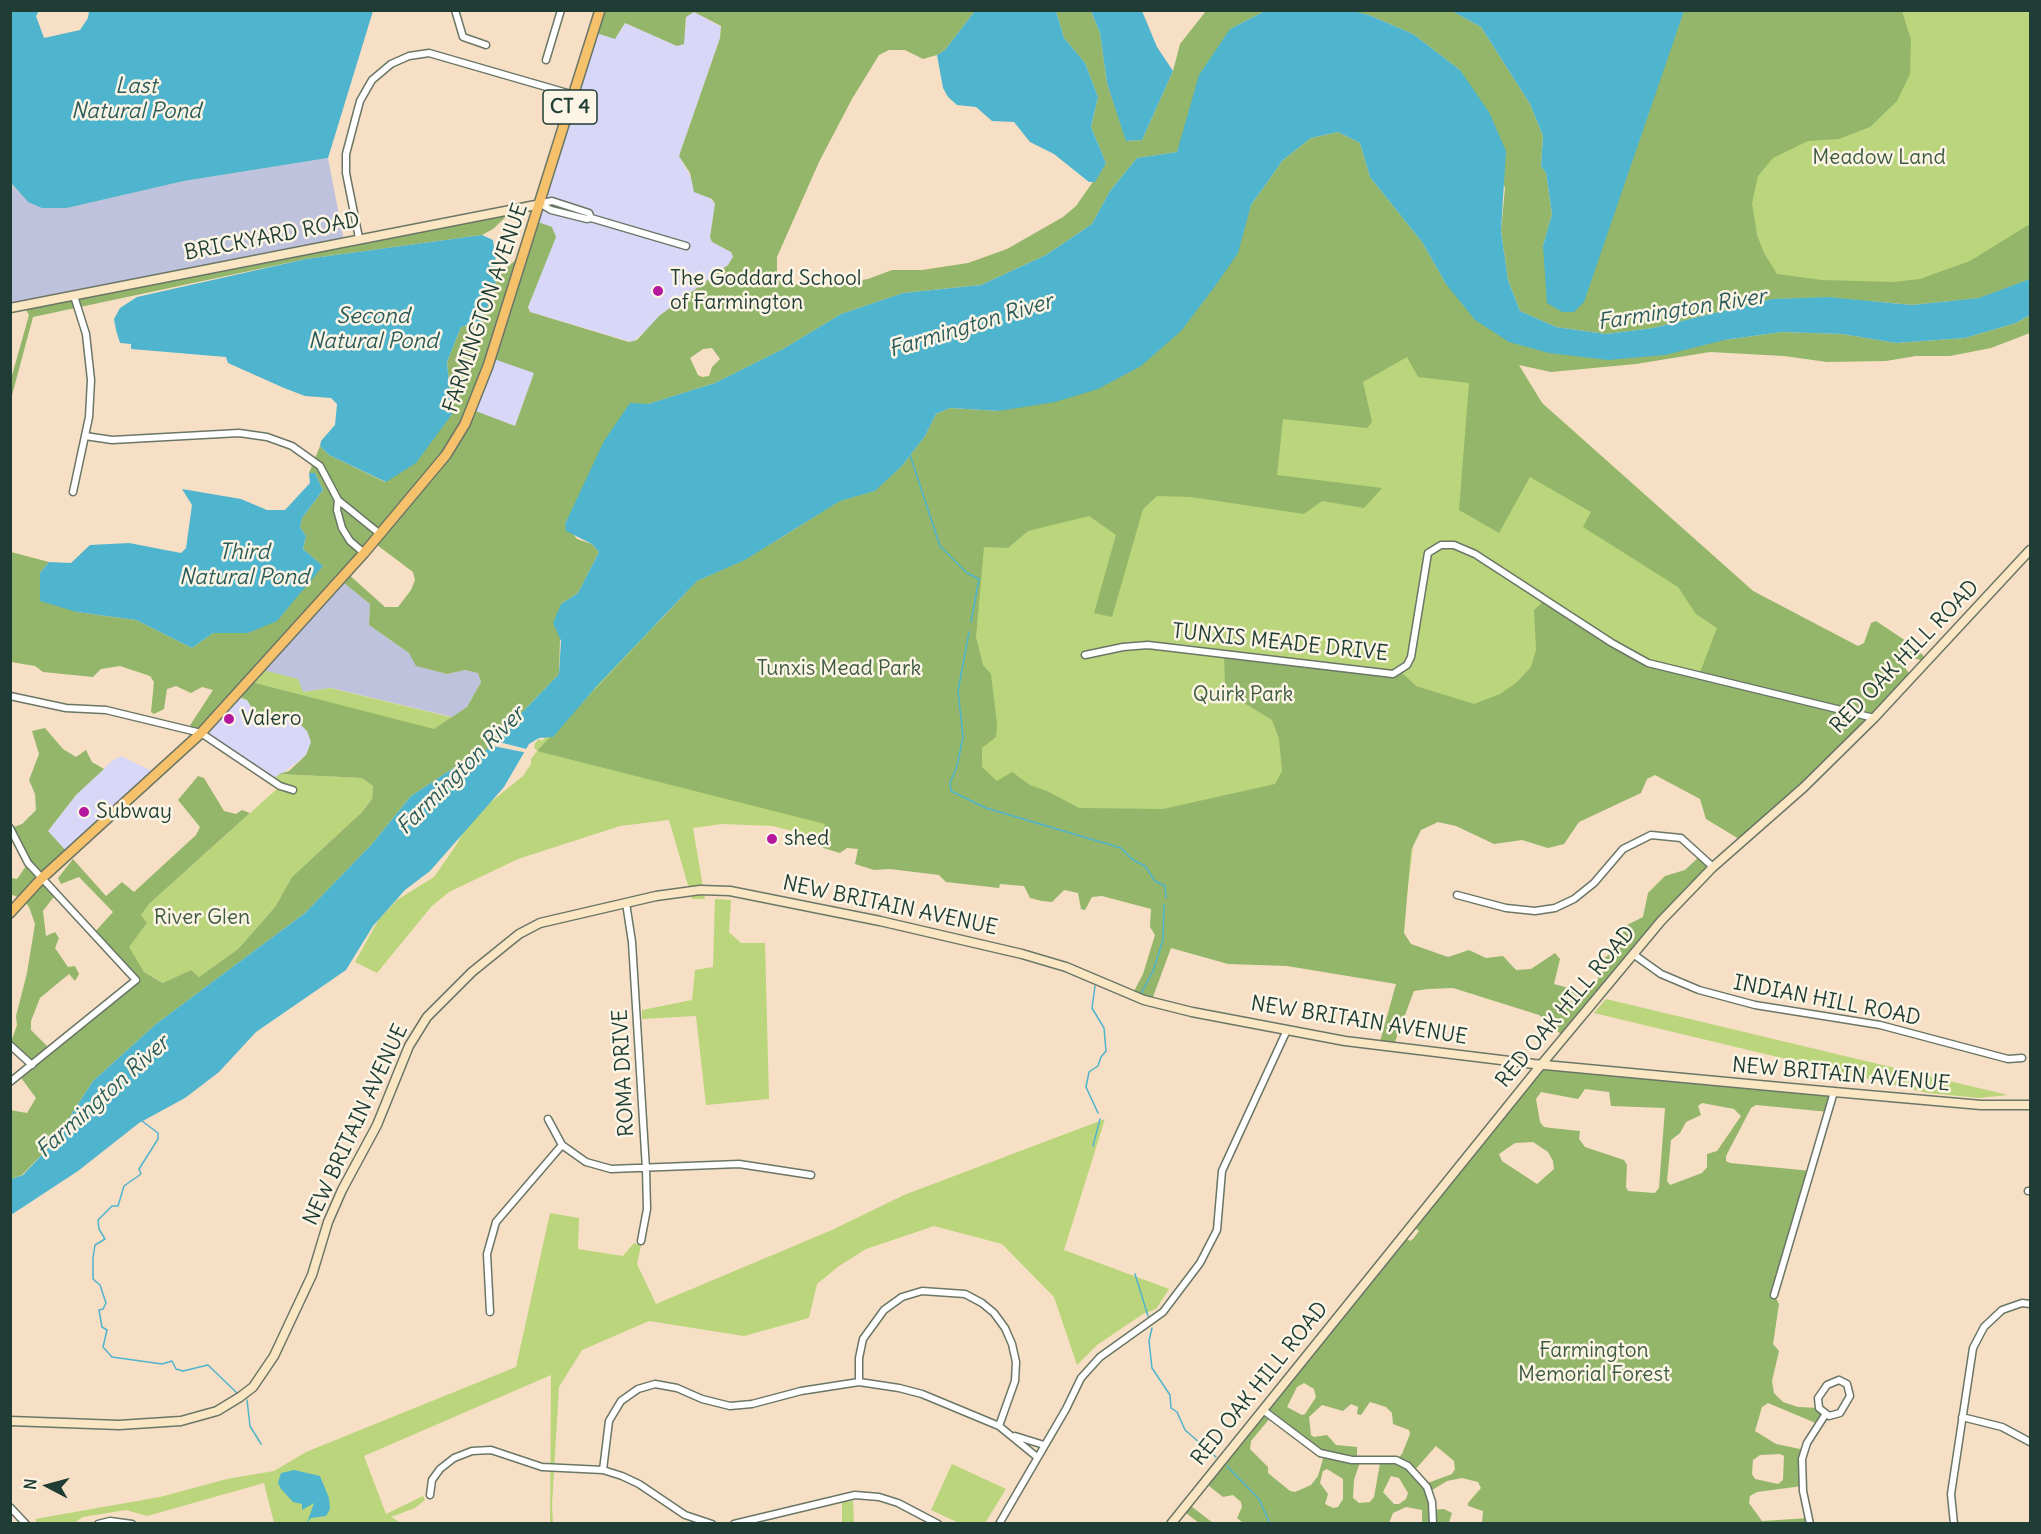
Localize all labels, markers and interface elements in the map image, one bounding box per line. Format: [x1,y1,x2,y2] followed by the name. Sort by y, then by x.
[71,74,201,125] water label: Last Natural Pond
[543,90,597,124] road number: CT 4
[1812,145,1946,171] park label: Meadow Land
[438,200,534,416] street label: FARMINGTON AVENUE
[182,208,362,266] street label: BRICKYARD ROAD
[670,266,862,316] place label: The Goddard School of Farmington
[651,284,665,298] marker: The Goddard School of Farmington
[1596,284,1768,336] water label: Farmington River
[886,288,1056,364] water label: Farmington River
[308,304,438,356] water label: Second Natural Pond
[179,540,309,592] water label: Third Natural Pond
[1825,575,1985,739] street label: RED OAK HILL ROAD
[1171,619,1389,667] street label: TUNXIS MEADE DRIVE
[757,656,921,682] park label: Tunxis Mead Park
[1193,682,1293,708] park label: Quirk Park
[391,701,531,841] water label: Farmington River
[241,706,301,732] place label: Valero
[222,712,236,726] marker: Valero
[96,799,172,825] place label: Subway
[77,805,91,819] marker: Subway
[784,826,829,852] place label: shed
[765,832,779,846] marker: shed
[780,871,1000,941] street label: NEW BRITAIN AVENUE
[154,905,250,931] park label: River Glen
[1491,921,1641,1093] street label: RED OAK HILL ROAD
[1731,970,1923,1032] street label: INDIAN HILL ROAD
[1249,991,1469,1051] street label: NEW BRITAIN AVENUE
[608,1008,640,1138] street label: ROMA DRIVE
[298,1020,414,1230] street label: NEW BRITAIN AVENUE
[31,1030,175,1164] water label: Farmington River
[1731,1053,1951,1097] street label: NEW BRITAIN AVENUE
[1186,1297,1334,1471] street label: RED OAK HILL ROAD
[1518,1338,1670,1388] park label: Farmington Memorial Forest
[18,1456,78,1516] north arrow
[20,1478,41,1491] text: N

